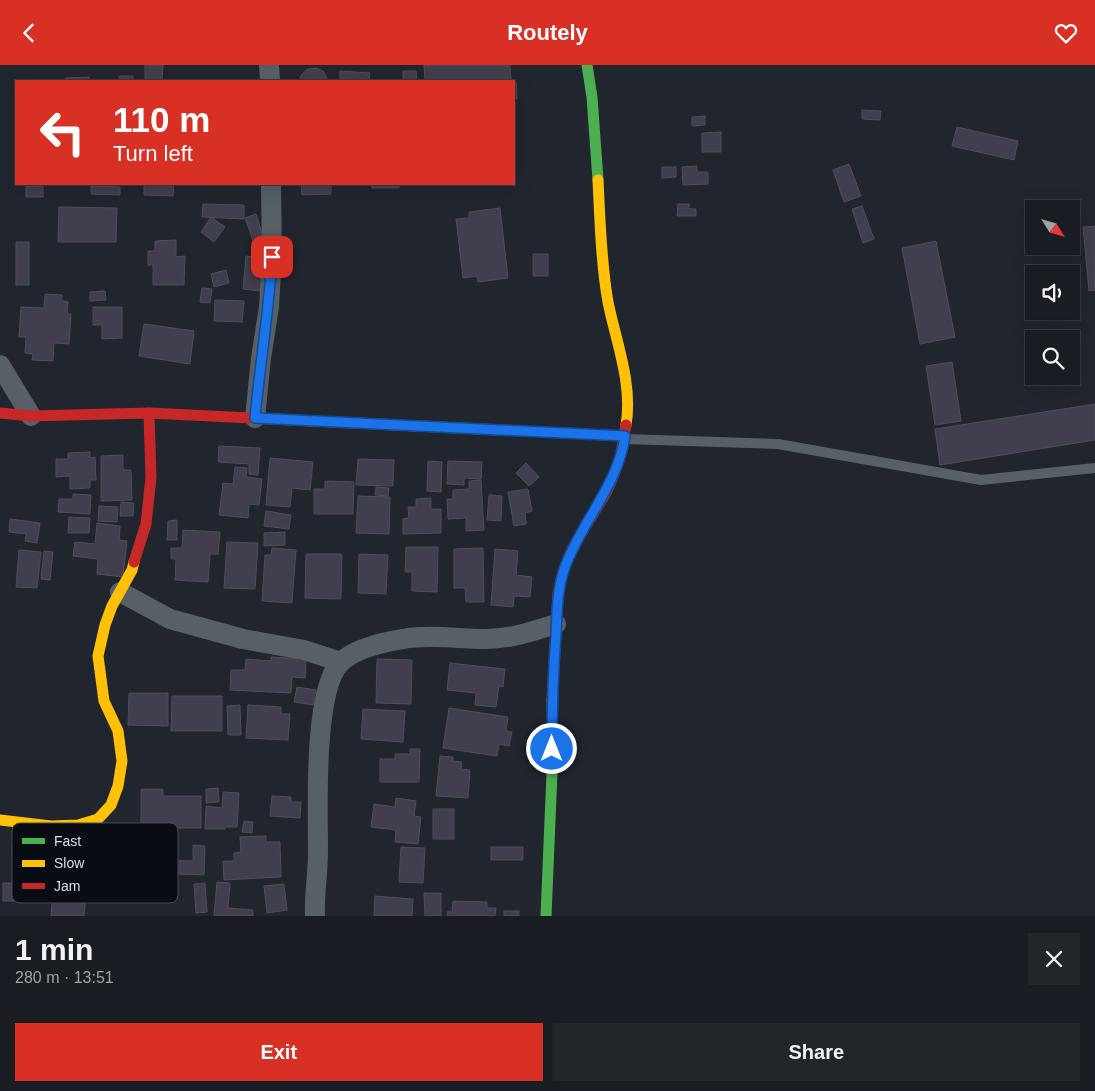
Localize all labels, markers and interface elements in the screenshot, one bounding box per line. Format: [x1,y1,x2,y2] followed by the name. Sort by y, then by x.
[15,19,43,47] icon: back
[1052,19,1080,47] icon: heart
[507,20,588,45] text: Routely
[30,100,95,165] icon: left
[113,100,210,139] text: 110 m
[113,141,193,166] text: Turn left
[1025,200,1080,255] north arrow
[1025,200,1080,385] map controls
[251,236,293,278] pin
[258,243,286,271] icon: arrive
[1025,265,1080,320] button: sound
[1025,330,1080,385] button: search
[525,722,577,774] position arrow
[12,823,178,903] legend
[54,833,81,849] text: Fast
[54,855,85,871] text: Slow
[54,878,80,894] text: Jam
[15,933,93,966] text: 1 min
[1028,933,1080,985] button: close
[15,969,114,986] text: 280 m · 13:51
[15,1023,543,1081] button: Exit
[553,1023,1080,1081] button: Share

